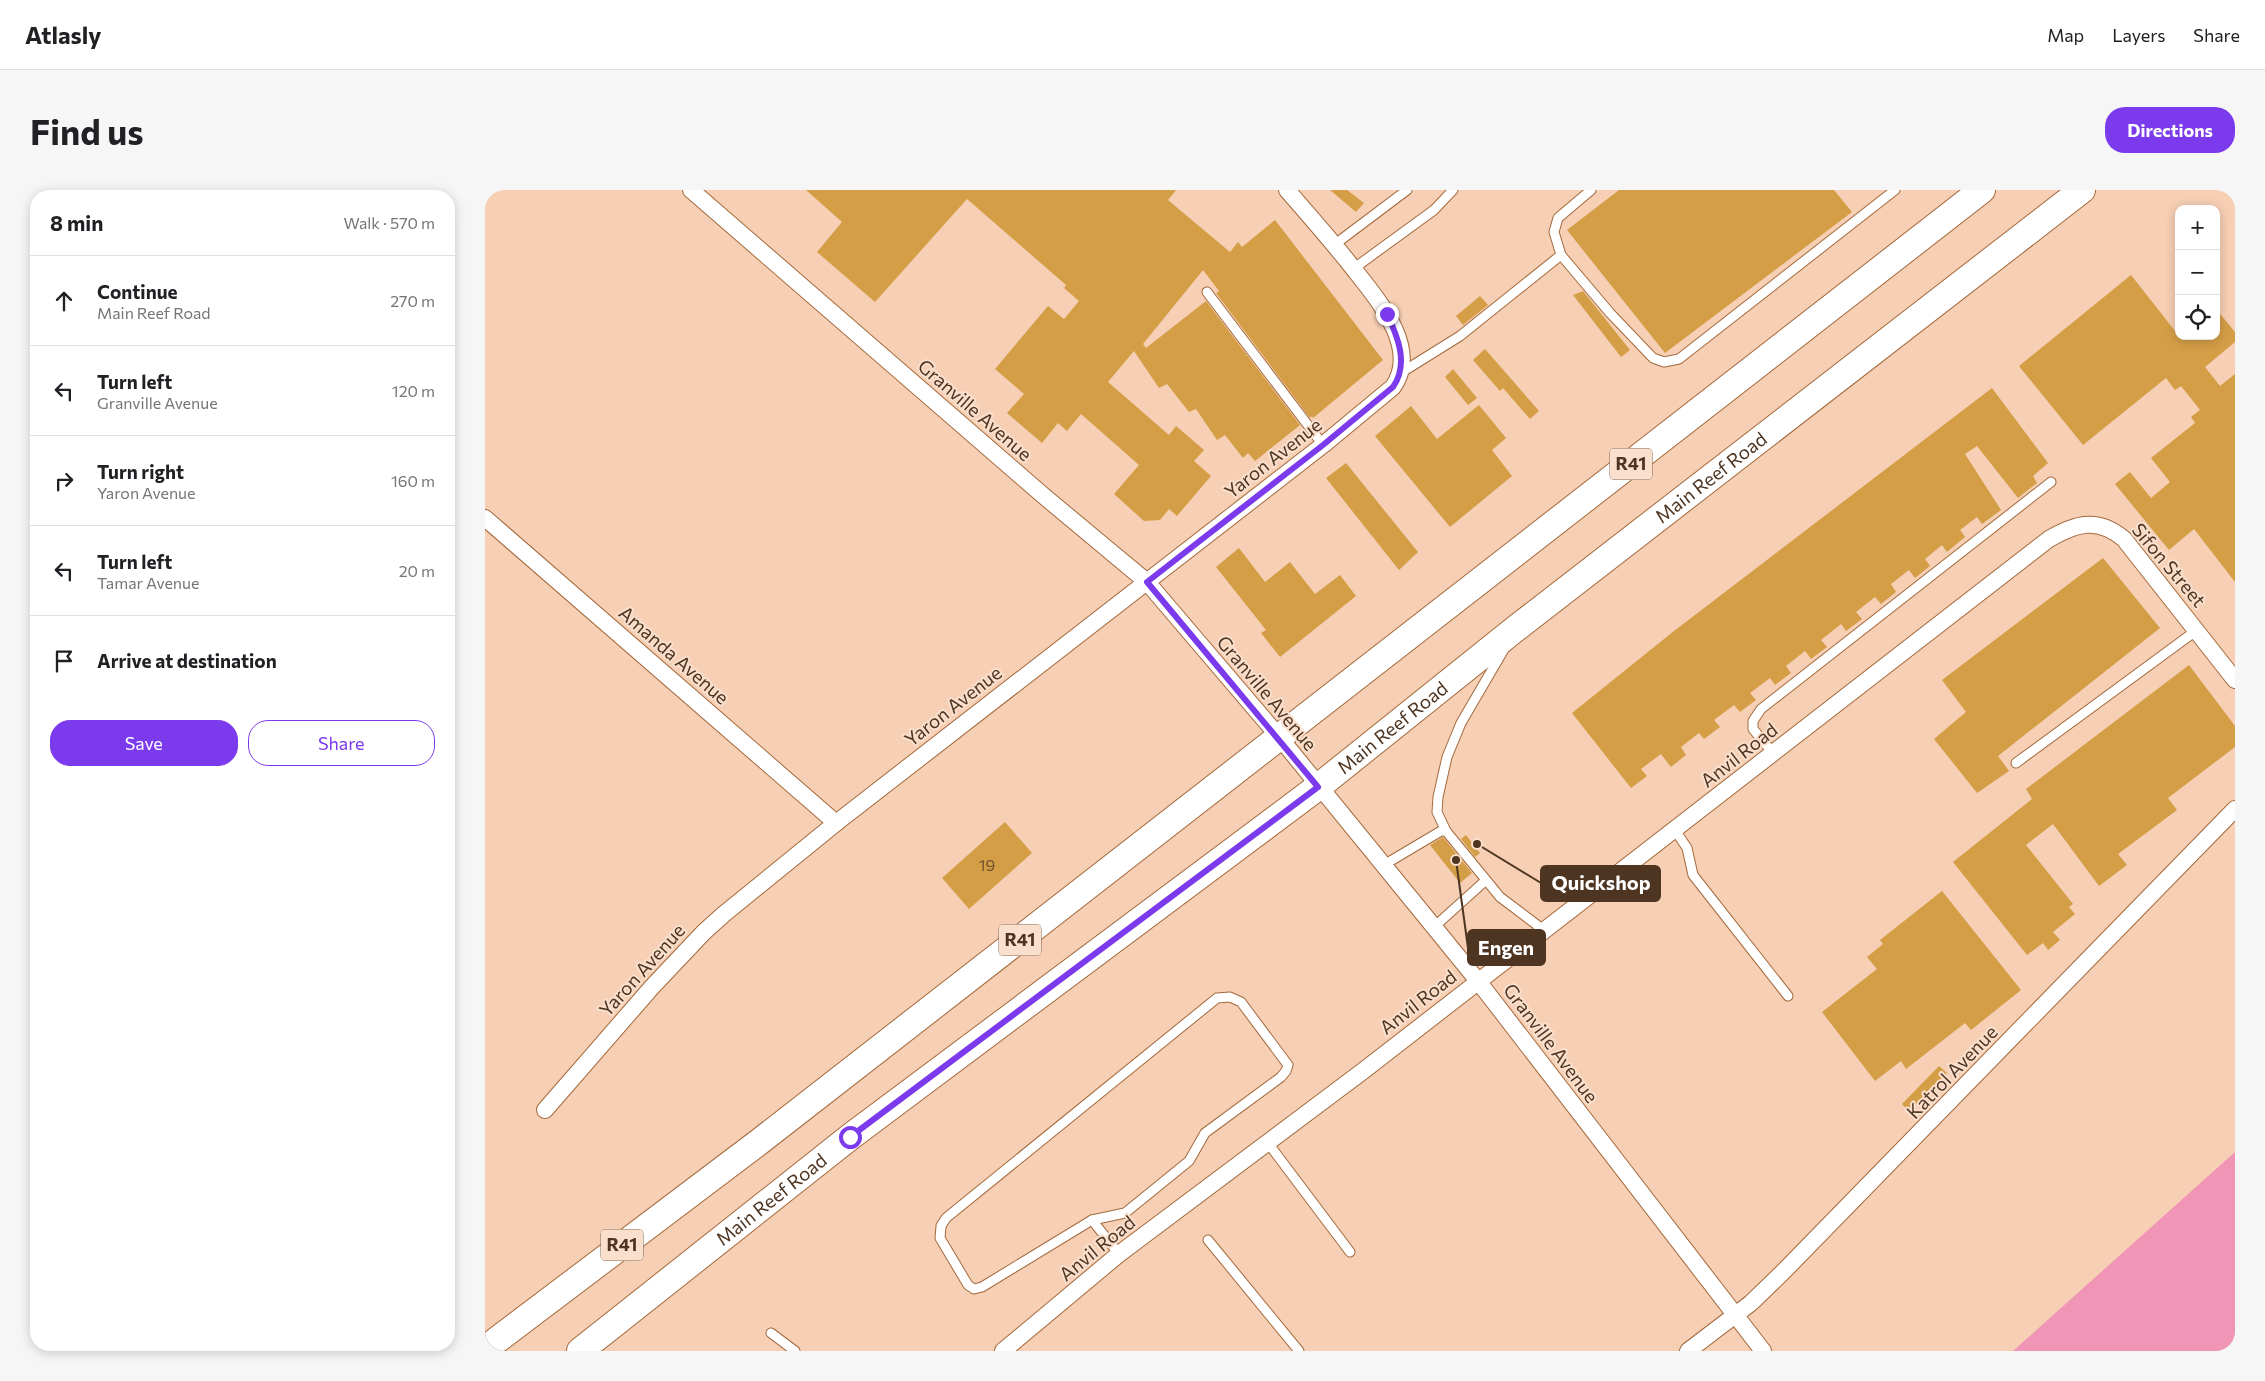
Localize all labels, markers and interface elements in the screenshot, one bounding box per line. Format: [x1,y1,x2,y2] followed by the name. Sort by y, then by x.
[25,20,102,49] text: Atlasly
[2047,24,2084,46] text: Map
[2112,24,2165,46] text: Layers
[2193,24,2240,46] text: Share
[2105,107,2235,153] button: Directions
[30,109,144,152] text: Find us
[2175,205,2220,340] map controls
[2175,205,2220,250] button: +
[50,210,103,235] text: 8 min
[343,213,435,232] text: Walk · 570 m
[2175,250,2220,295] button: −
[97,280,177,303] text: Continue
[50,287,78,315] icon: ahead
[390,291,435,310] text: 270 m
[2175,295,2220,340] button: locate
[97,303,211,322] text: Main Reef Road
[1376,303,1399,326] route end
[914,354,1037,465] street label: Granville Avenue
[97,370,172,393] text: Turn left
[50,377,78,405] icon: left
[392,381,435,400] text: 120 m
[97,393,218,412] text: Granville Avenue
[1220,413,1326,503] street label: Yaron Avenue
[1650,427,1771,528] street label: Main Reef Road
[1610,448,1652,480] road number: R41
[97,460,184,483] text: Turn right
[50,467,78,495] icon: right
[391,471,435,490] text: 160 m
[97,483,195,502] text: Yaron Avenue
[2128,518,2211,612] street label: Sifon Street
[97,550,172,573] text: Turn left
[50,557,78,585] icon: left
[399,561,435,580] text: 20 m
[97,573,199,592] text: Tamar Avenue
[615,601,734,709] street label: Amanda Avenue
[1213,630,1322,755] street label: Granville Avenue
[50,647,78,675] icon: arrive
[97,649,277,672] text: Arrive at destination
[900,661,1006,751] street label: Yaron Avenue
[1332,676,1452,778] street label: Main Reef Road
[1696,717,1782,792] street label: Anvil Road
[50,720,238,766] button: Save
[248,720,435,766] button: Share
[979,855,995,874] house number: 19
[1541,866,1660,901] callout: Quickshop
[1551,870,1651,894] text: Quickshop
[594,919,689,1021] street label: Yaron Avenue
[999,924,1041,956] road number: R41
[1468,930,1545,965] callout: Engen
[1478,935,1534,959] text: Engen
[1375,964,1461,1039] street label: Anvil Road
[1499,979,1604,1107] street label: Granville Avenue
[1901,1020,2002,1123] street label: Katrol Avenue
[839,1126,862,1149] route start
[711,1148,831,1250] street label: Main Reef Road
[1054,1210,1139,1285] street label: Anvil Road
[601,1230,643,1260] road number: R41

